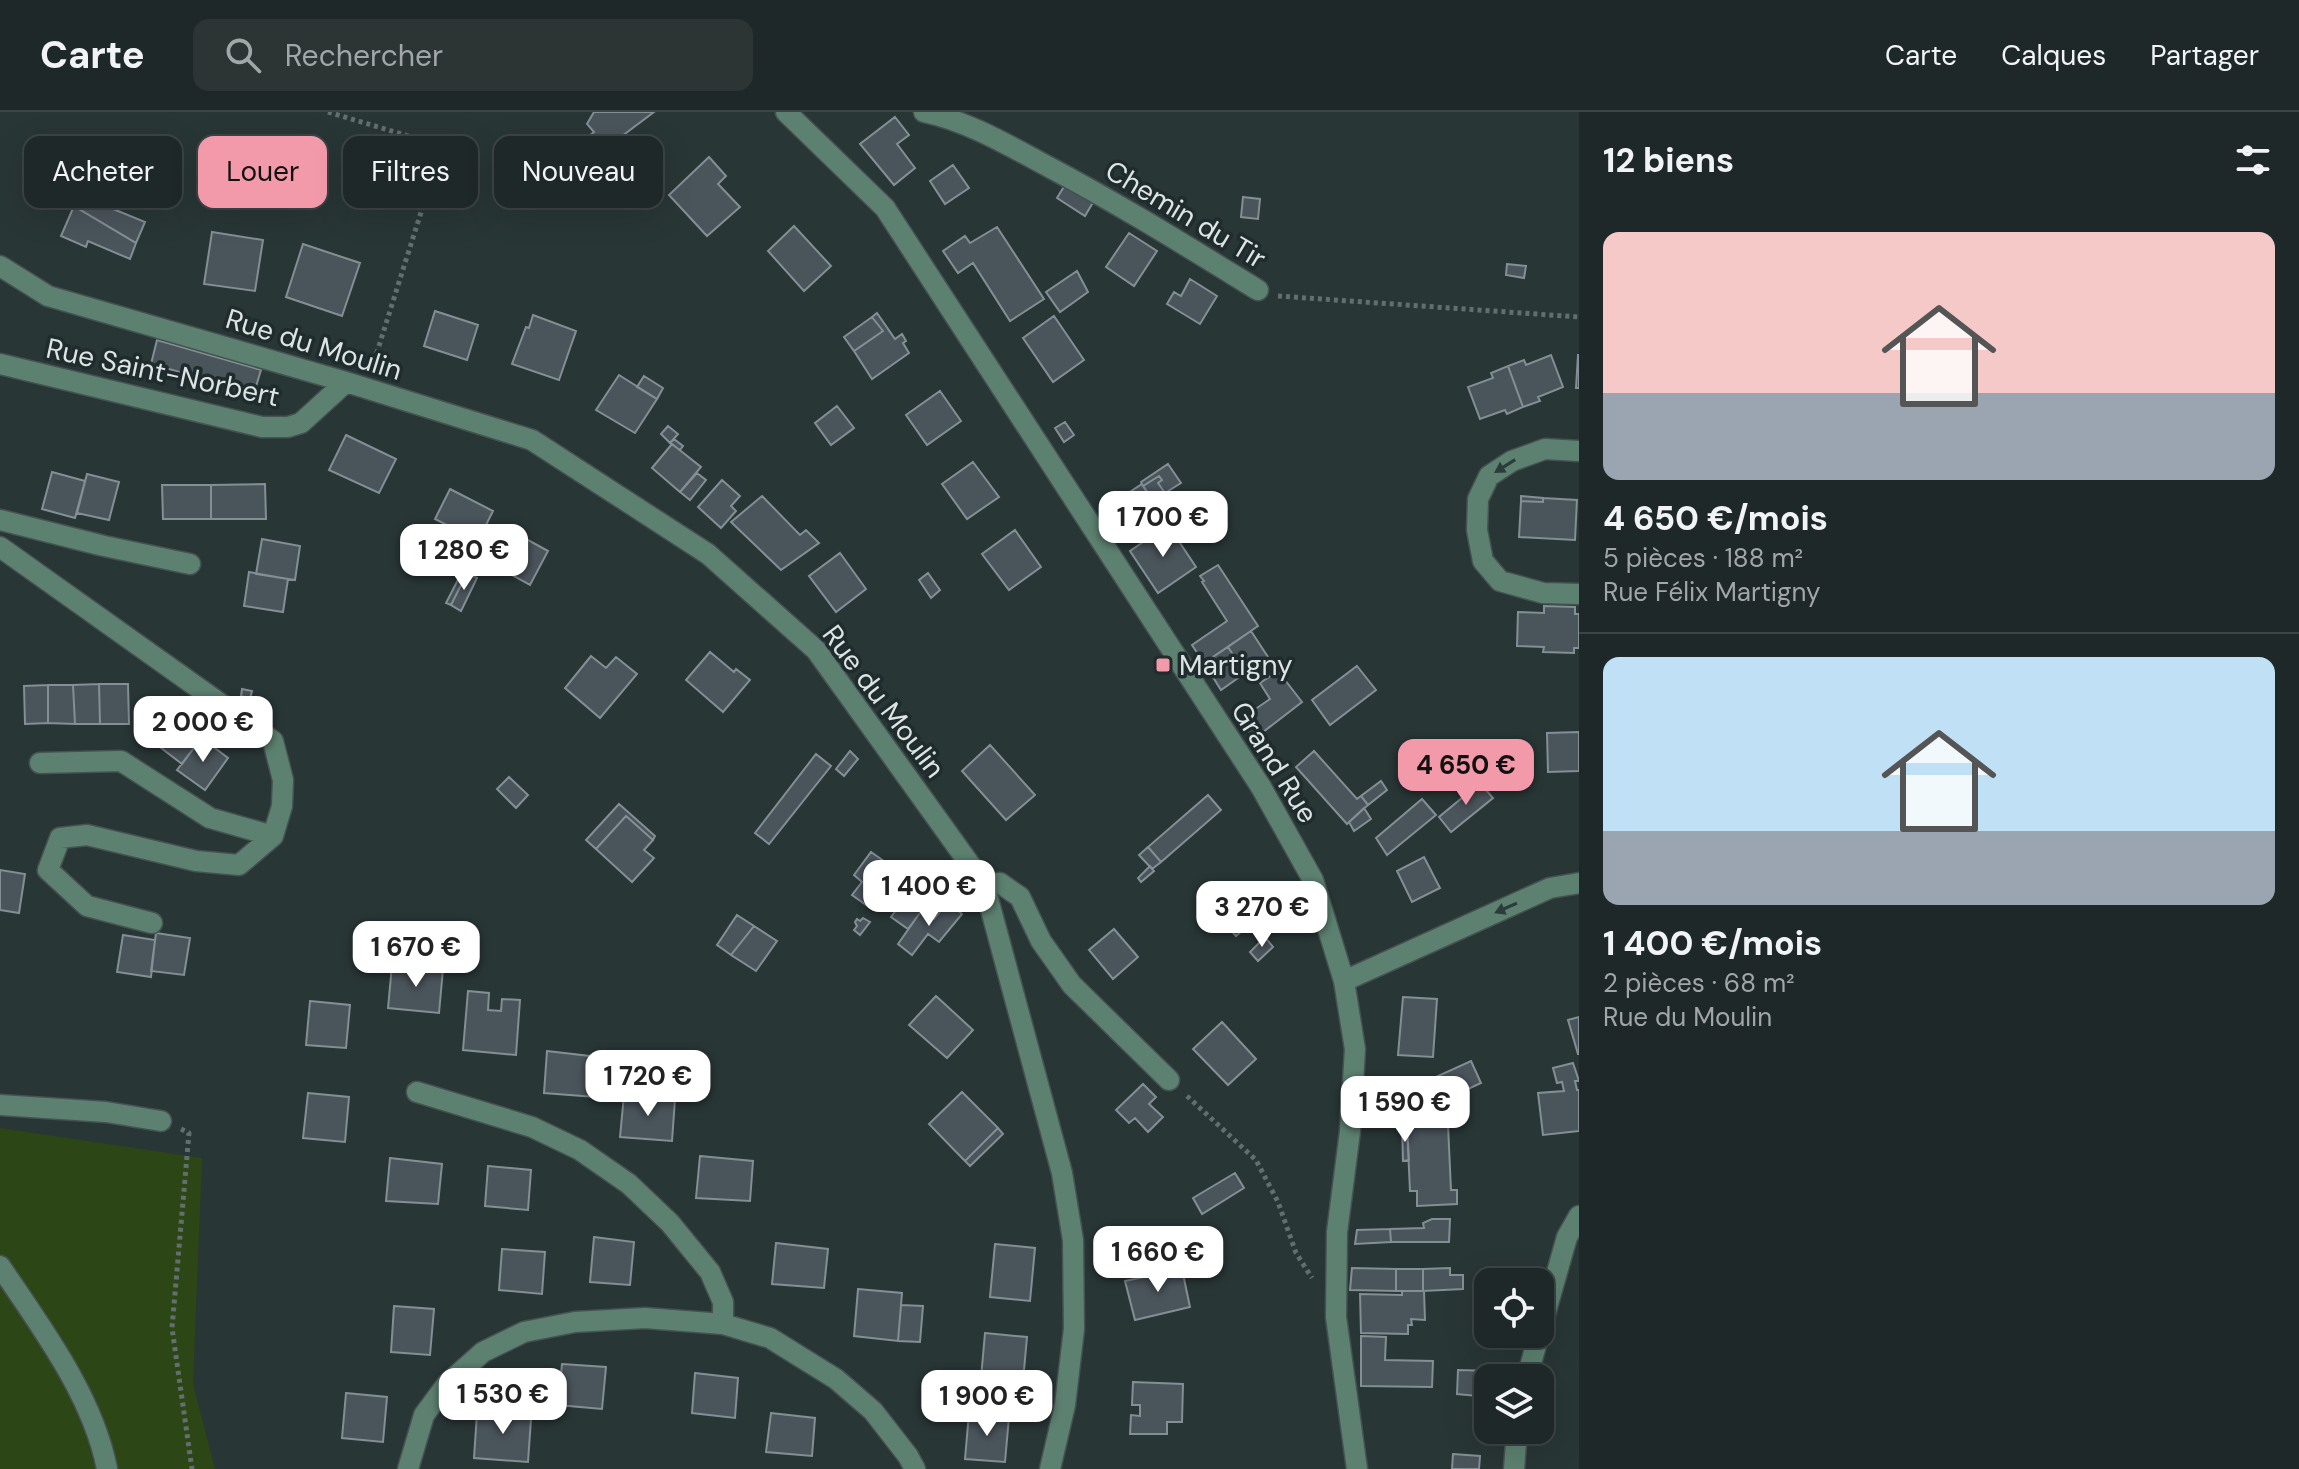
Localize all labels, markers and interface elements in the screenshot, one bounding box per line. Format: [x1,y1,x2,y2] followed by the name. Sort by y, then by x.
[193,19,753,91] search box
[40,30,145,80] text: Carte
[221,33,265,77] icon: search
[285,36,443,75] text: Rechercher
[1885,37,1957,74] text: Carte
[2001,37,2106,74] text: Calques
[2150,37,2259,74] text: Partager
[24,136,182,208] chip: Acheter
[198,136,327,208] chip: Louer
[343,136,478,208] chip: Filtres
[494,136,663,208] chip: Nouveau
[1603,138,1734,183] text: 12 biens
[2231,138,2275,182] icon: filters
[1099,152,1273,277] street label: Chemin du Tir
[1867,284,2011,428] icon: home
[221,300,406,389] street label: Rue du Moulin
[43,330,283,415] street label: Rue Saint-Norbert
[1494,459,1516,473] one-way arrow
[1089,491,1237,559] pin: 1 700 €
[1603,496,1828,541] text: 4 650 €/mois
[1117,500,1209,534] text: 1 700 €
[390,524,538,592] pin: 1 280 €
[418,533,510,567] text: 1 280 €
[1603,541,1803,575] text: 5 pièces · 188 m²
[1603,575,1821,609] text: Rue Félix Martigny
[814,617,953,785] street label: Rue du Moulin
[1179,647,1293,684] place label: Martigny
[1154,656,1172,674] marker: Martigny
[1223,695,1326,830] street label: Grand Rue
[129,696,277,764] pin: 2 000 €
[152,705,254,739] text: 2 000 €
[1867,709,2011,853] icon: home
[1392,739,1540,807] pin: 4 650 €
[1416,748,1516,782] text: 4 650 €
[855,860,1003,928] pin: 1 400 €
[881,869,977,903] text: 1 400 €
[1188,881,1336,949] pin: 3 270 €
[1214,890,1310,924] text: 3 270 €
[1494,901,1517,915] one-way arrow
[342,921,490,989] pin: 1 670 €
[1603,921,1822,966] text: 1 400 €/mois
[371,930,461,964] text: 1 670 €
[1603,966,1795,1000] text: 2 pièces · 68 m²
[1603,1000,1772,1034] text: Rue du Moulin
[574,1050,722,1118] pin: 1 720 €
[603,1059,693,1093] text: 1 720 €
[1331,1076,1479,1144] pin: 1 590 €
[1359,1085,1451,1119] text: 1 590 €
[1084,1226,1232,1294] pin: 1 660 €
[1111,1235,1205,1269] text: 1 660 €
[1474,1268,1554,1444] map controls
[1474,1268,1554,1348] button: locate
[1474,1364,1554,1444] button: layers
[429,1368,577,1436] pin: 1 530 €
[913,1370,1061,1438] pin: 1 900 €
[457,1377,549,1411] text: 1 530 €
[939,1379,1035,1413] text: 1 900 €

